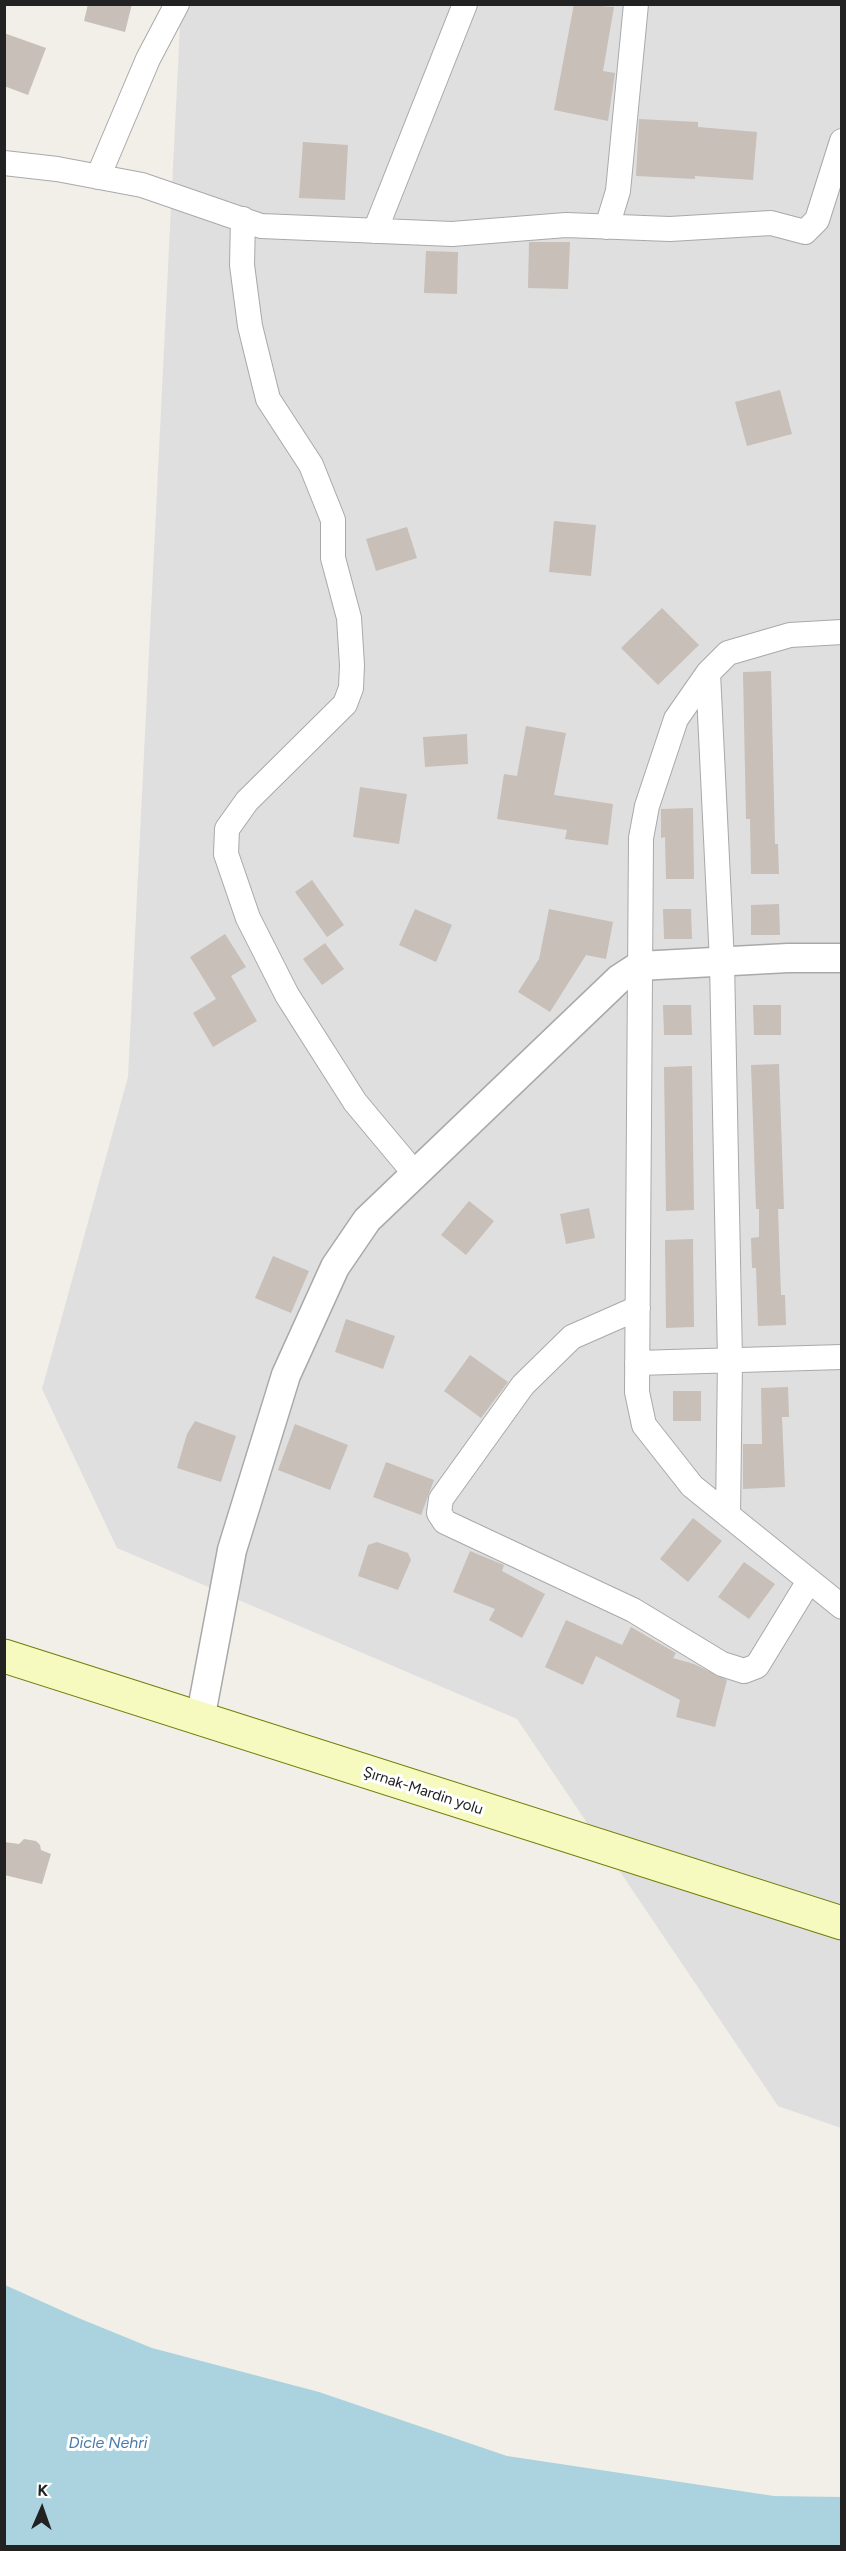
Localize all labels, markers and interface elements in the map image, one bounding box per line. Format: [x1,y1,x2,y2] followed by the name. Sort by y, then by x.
[361,1763,485,1819] street label: Şırnak-Mardin yolu
[69,2433,147,2453] water label: Dicle Nehri
[12,2479,72,2539] north arrow
[37,2481,48,2500] text: K

